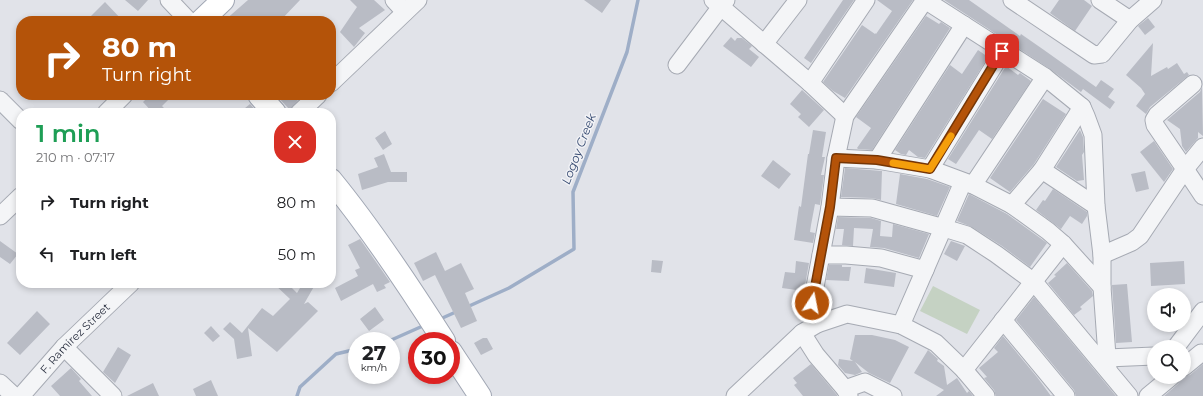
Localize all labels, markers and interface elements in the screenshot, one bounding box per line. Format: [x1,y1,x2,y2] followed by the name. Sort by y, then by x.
[102,30,177,64] text: 80 m
[36,32,88,84] icon: right
[985,34,1019,68] pin
[991,40,1013,62] icon: arrive
[102,64,192,86] text: Turn right
[558,110,599,186] water label: Logoy Creek
[36,119,100,148] text: 1 min
[274,121,316,163] button: close
[36,149,115,165] text: 210 m · 07:17
[36,191,58,213] icon: right
[70,193,149,212] text: Turn right
[277,193,316,212] text: 80 m
[36,243,58,265] icon: left
[70,245,137,264] text: Turn left
[278,245,316,264] text: 50 m
[791,282,833,324] position arrow
[1147,288,1191,384] map controls
[1147,288,1191,332] button: sound
[37,300,113,377] street label: F. Ramirez Street
[408,332,460,384] speed limit sign: 30
[1147,340,1191,384] button: search
[362,341,386,365] text: 27
[361,361,387,374] text: km/h

